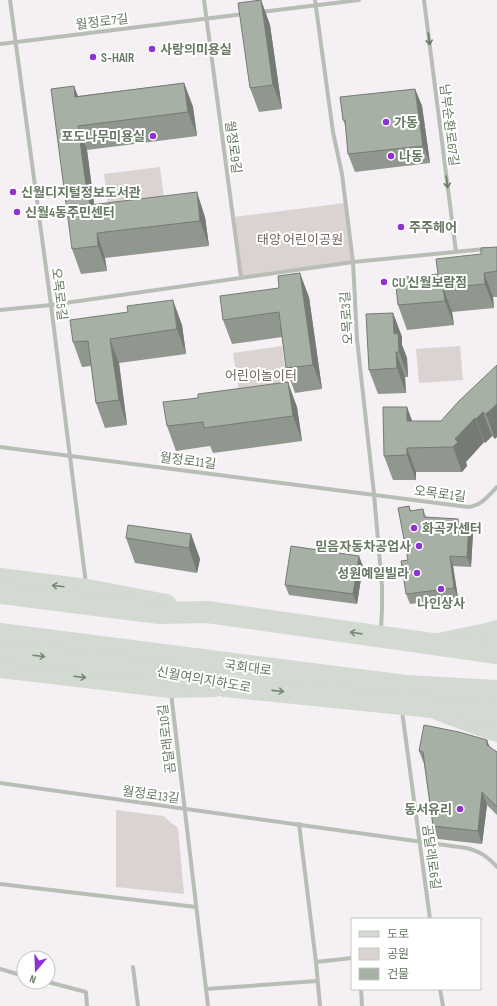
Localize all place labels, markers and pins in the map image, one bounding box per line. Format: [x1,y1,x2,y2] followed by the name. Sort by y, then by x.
[160,42,232,58] place label: 사랑의미용실
[147,44,157,54] marker: 사랑의미용실
[101,50,135,66] place label: S-HAIR
[88,52,98,62] marker: S-HAIR
[394,115,418,131] place label: 가동
[381,117,391,127] marker: 가동
[61,129,145,145] place label: 포도나무미용실
[148,131,158,141] marker: 포도나무미용실
[399,149,423,165] place label: 나동
[386,151,396,161] marker: 나동
[21,185,141,201] place label: 신월디지털정보도서관
[8,187,18,197] marker: 신월디지털정보도서관
[25,205,115,221] place label: 신월4동주민센터
[12,207,22,217] marker: 신월4동주민센터
[409,220,457,236] place label: 주주헤어
[396,222,406,232] marker: 주주헤어
[392,275,467,291] place label: CU 신월보람점
[379,277,389,287] marker: CU 신월보람점
[422,521,482,537] place label: 화곡카센터
[409,523,419,533] marker: 화곡카센터
[315,539,411,555] place label: 믿음자동차공업사
[414,541,424,551] marker: 믿음자동차공업사
[337,566,409,582] place label: 성원예일빌라
[412,568,422,578] marker: 성원예일빌라
[436,584,446,594] marker: 나인상사
[417,596,465,612] place label: 나인상사
[404,802,452,818] place label: 동서유리
[455,804,465,814] marker: 동서유리

